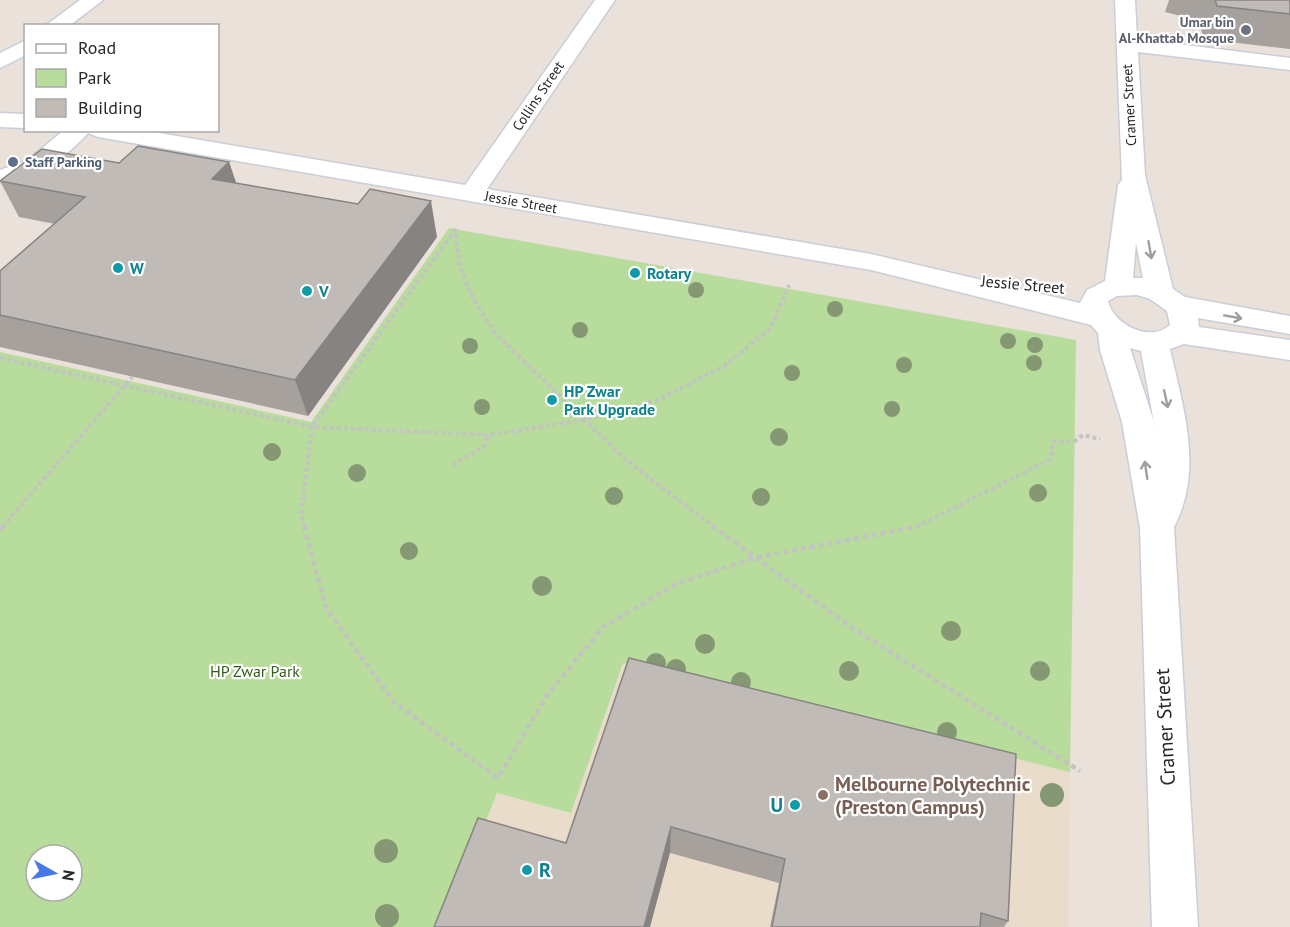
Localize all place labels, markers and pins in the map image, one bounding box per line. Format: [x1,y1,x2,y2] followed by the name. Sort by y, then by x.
[1119,13,1234,47] place label: Umar bin Al-Khattab Mosque
[1239,23,1253,37] marker: Umar bin Al-Khattab Mosque
[25,153,102,171] place label: Staff Parking
[6,155,20,169] marker: Staff Parking
[130,258,144,278] place label: W
[111,261,125,275] marker: W
[647,263,692,283] place label: Rotary
[628,266,642,280] marker: Rotary
[318,281,329,301] place label: V
[300,284,314,298] marker: V
[564,381,655,419] place label: HP Zwar Park Upgrade
[545,393,559,407] marker: HP Zwar Park Upgrade
[835,771,1031,820] place label: Melbourne Polytechnic (Preston Campus)
[816,788,830,802] marker: Melbourne Polytechnic (Preston Campus)
[770,792,783,818] place label: U
[788,798,802,812] marker: U
[539,857,551,883] place label: R
[520,863,534,877] marker: R

